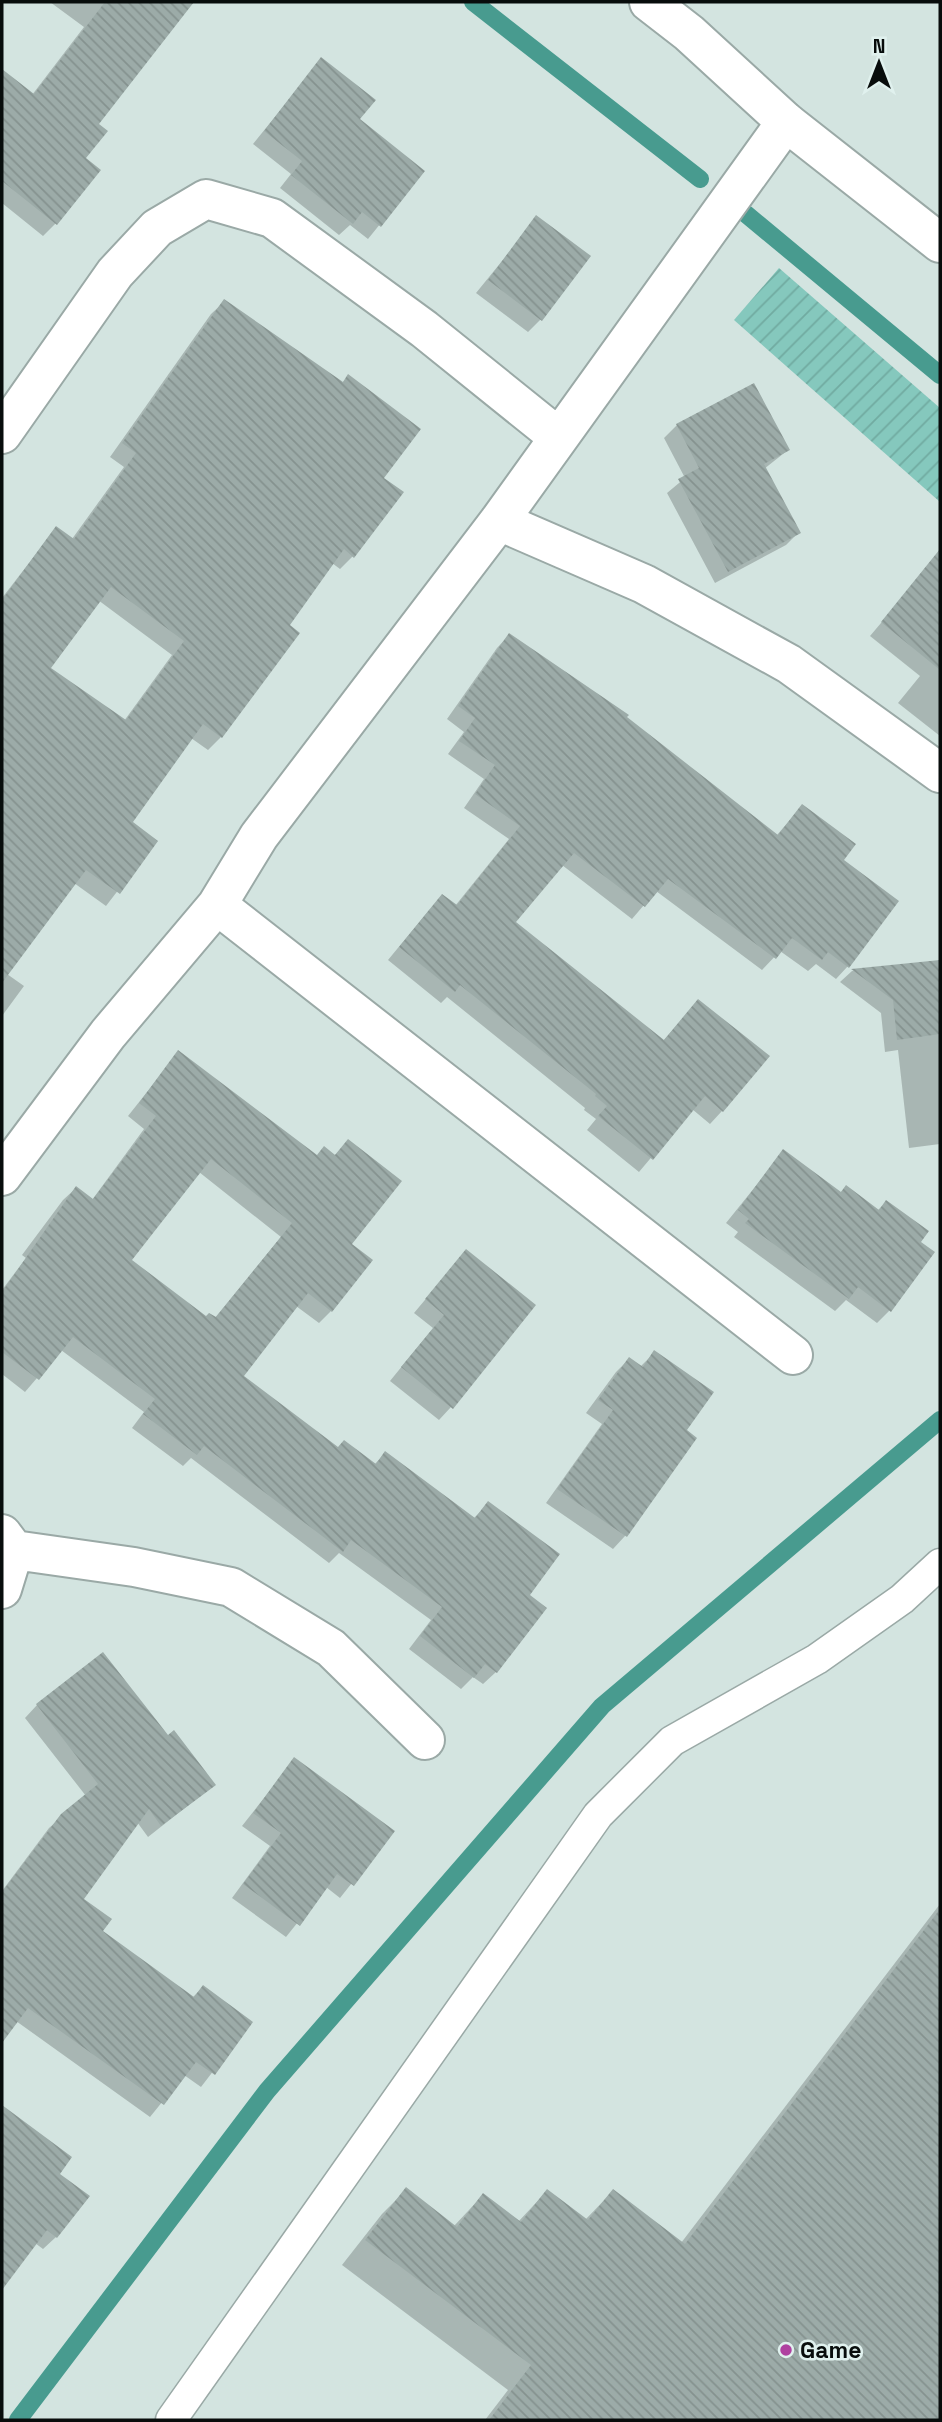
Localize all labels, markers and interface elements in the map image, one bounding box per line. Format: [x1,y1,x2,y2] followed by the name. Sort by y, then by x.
[844,28,914,98] north arrow
[873,34,885,59] text: N
[800,2335,861,2365] place label: Game
[778,2342,794,2358] marker: Game

